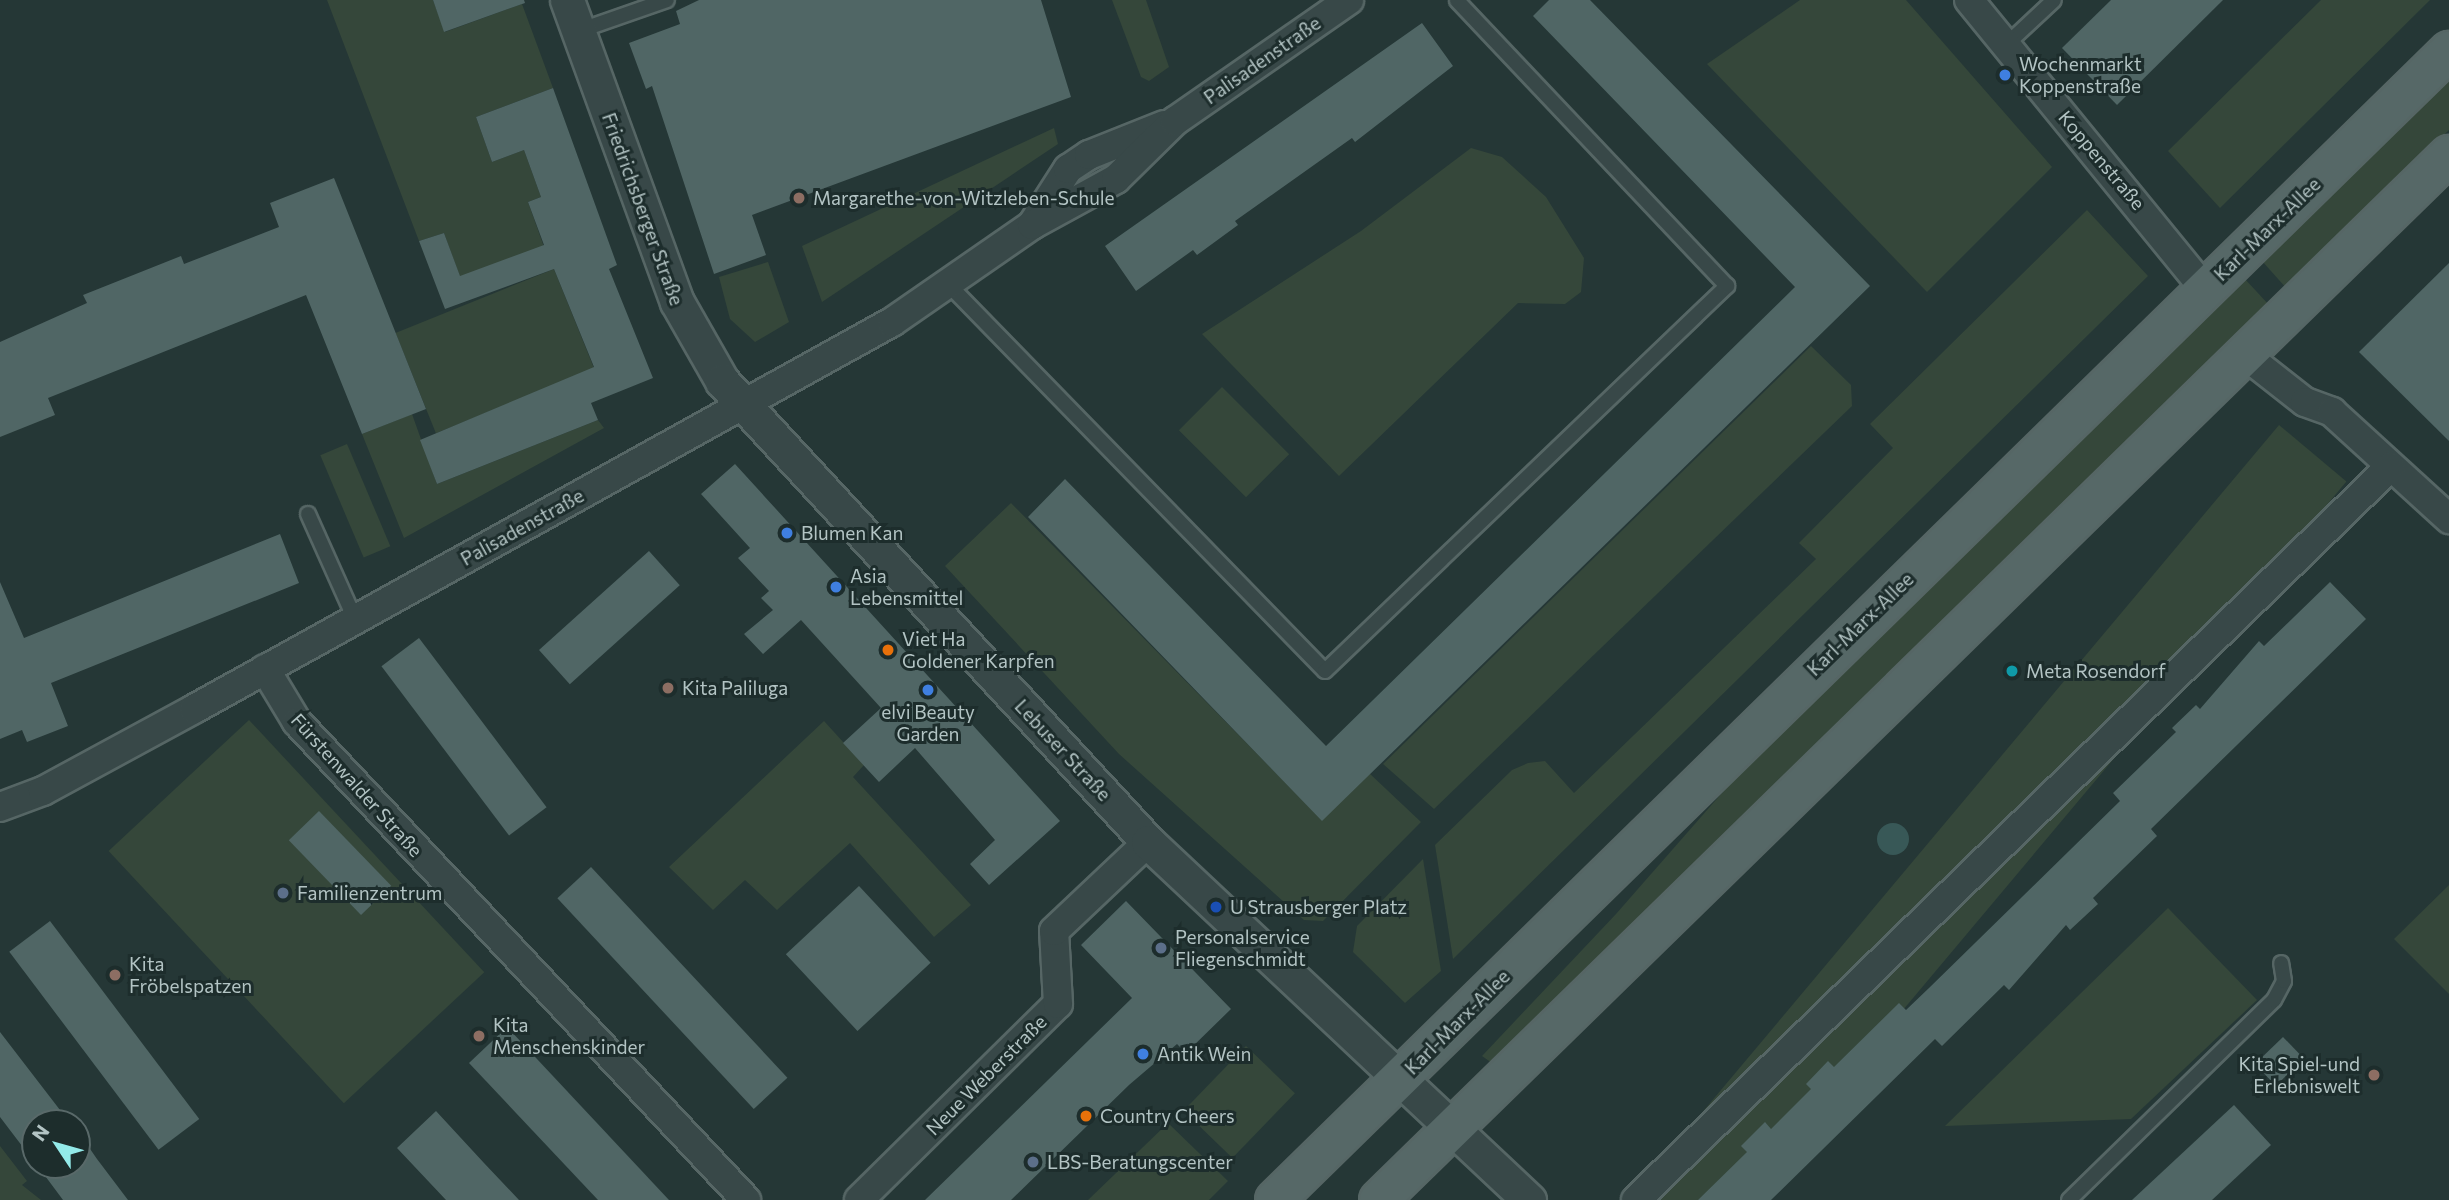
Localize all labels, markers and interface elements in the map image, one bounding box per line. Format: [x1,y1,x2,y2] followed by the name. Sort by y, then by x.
[1199,11,1325,109] street label: Palisadenstraße
[2019,53,2142,97] place label: Wochenmarkt Koppenstraße
[1997,67,2013,83] marker: Wochenmarkt Koppenstraße
[2054,106,2150,214] street label: Koppenstraße
[598,110,688,308] street label: Friedrichsberger Straße
[2209,173,2325,285] street label: Karl-Marx-Allee
[813,187,1115,209] place label: Margarethe-von-Witzleben-Schule
[791,190,807,206] marker: Margarethe-von-Witzleben-Schule
[456,484,588,570] street label: Palisadenstraße
[801,522,903,544] place label: Blumen Kan
[779,525,795,541] marker: Blumen Kan
[850,565,963,609] place label: Asia Lebensmittel
[1802,568,1918,680] street label: Karl-Marx-Allee
[828,579,844,595] marker: Asia Lebensmittel
[902,628,1055,672] place label: Viet Ha Goldener Karpfen
[880,642,896,658] marker: Viet Ha Goldener Karpfen
[2026,660,2166,682] place label: Meta Rosendorf
[2004,663,2020,679] marker: Meta Rosendorf
[682,677,788,699] place label: Kita Paliluga
[660,680,676,696] marker: Kita Paliluga
[920,682,936,698] marker: elvi Beauty Garden
[1010,695,1116,805] street label: Lebuser Straße
[881,701,975,745] place label: elvi Beauty Garden
[287,709,427,861] street label: Fürstenwalder Straße
[297,882,442,904] place label: Familienzentrum
[275,885,291,901] marker: Familienzentrum
[1230,896,1407,918] place label: U Strausberger Platz
[1208,899,1224,915] marker: U Strausberger Platz
[1175,926,1310,970] place label: Personalservice Fliegenschmidt
[1153,940,1169,956] marker: Personalservice Fliegenschmidt
[129,953,252,997] place label: Kita Fröbelspatzen
[1400,965,1514,1079] street label: Karl-Marx-Allee
[107,967,123,983] marker: Kita Fröbelspatzen
[921,1010,1051,1140] street label: Neue Weberstraße
[493,1014,645,1058] place label: Kita Menschenskinder
[471,1028,487,1044] marker: Kita Menschenskinder
[1157,1043,1251,1065] place label: Antik Wein
[1135,1046,1151,1062] marker: Antik Wein
[2238,1053,2360,1097] place label: Kita Spiel-und Erlebniswelt
[2366,1067,2382,1083] marker: Kita Spiel-und Erlebniswelt
[1100,1105,1235,1127] place label: Country Cheers
[1078,1108,1094,1124] marker: Country Cheers
[21,1109,91,1179] north arrow
[27,1120,54,1145] text: N
[1047,1151,1233,1173] place label: LBS-Beratungscenter
[1025,1154,1041,1170] marker: LBS-Beratungscenter

